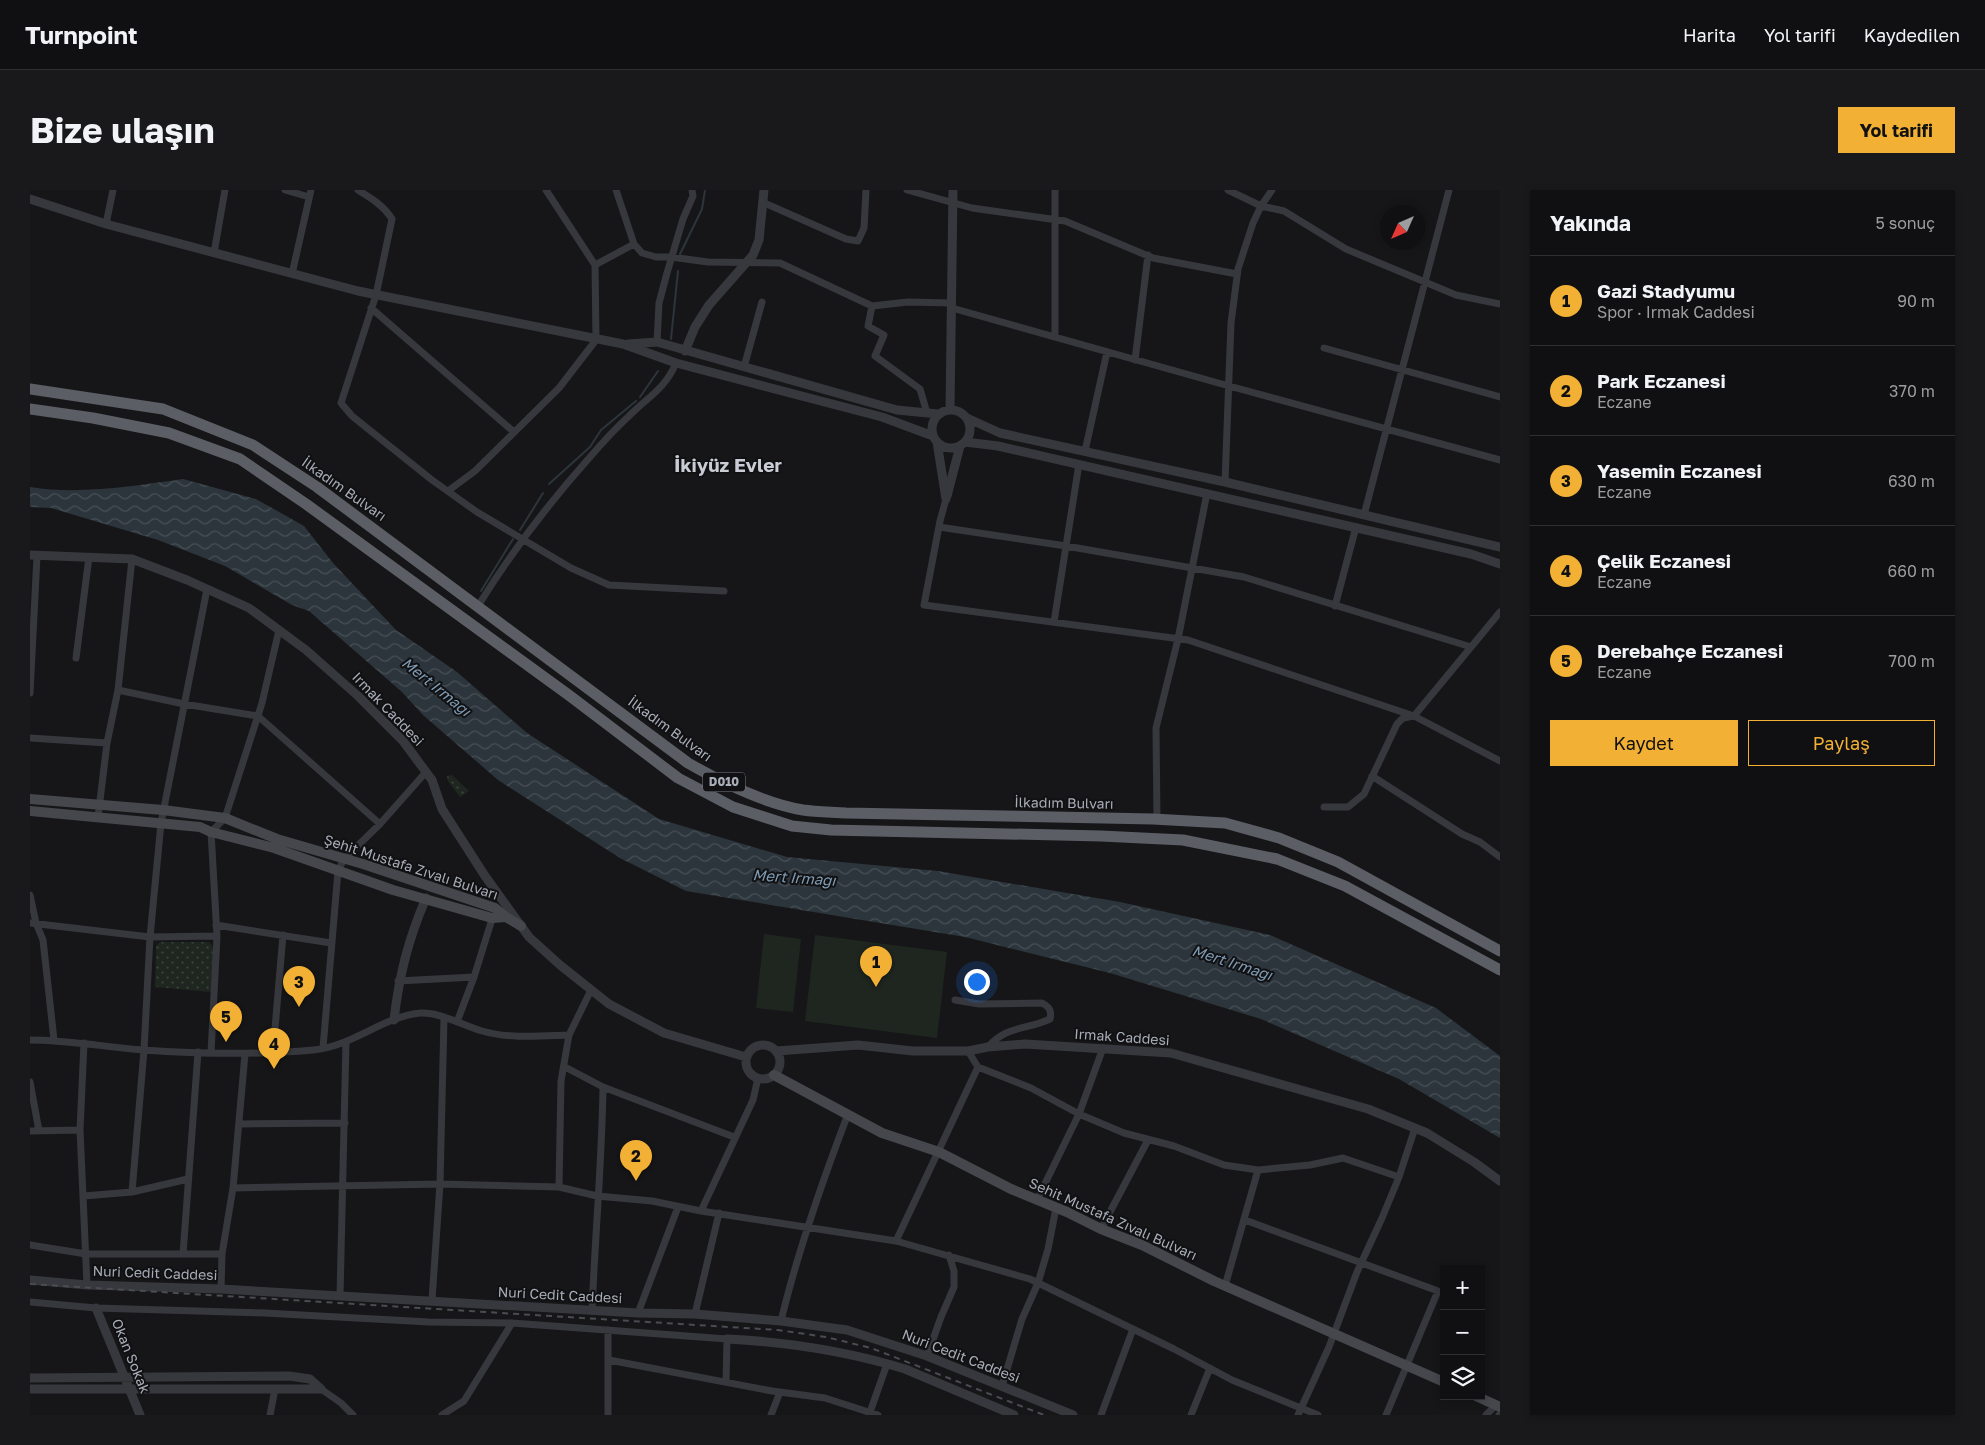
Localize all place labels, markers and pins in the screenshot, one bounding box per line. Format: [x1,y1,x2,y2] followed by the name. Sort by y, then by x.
[860,946,892,987] pin: 1
[283,966,315,1007] pin: 3
[210,1001,242,1042] pin: 5
[258,1028,290,1069] pin: 4
[620,1140,652,1181] pin: 2

